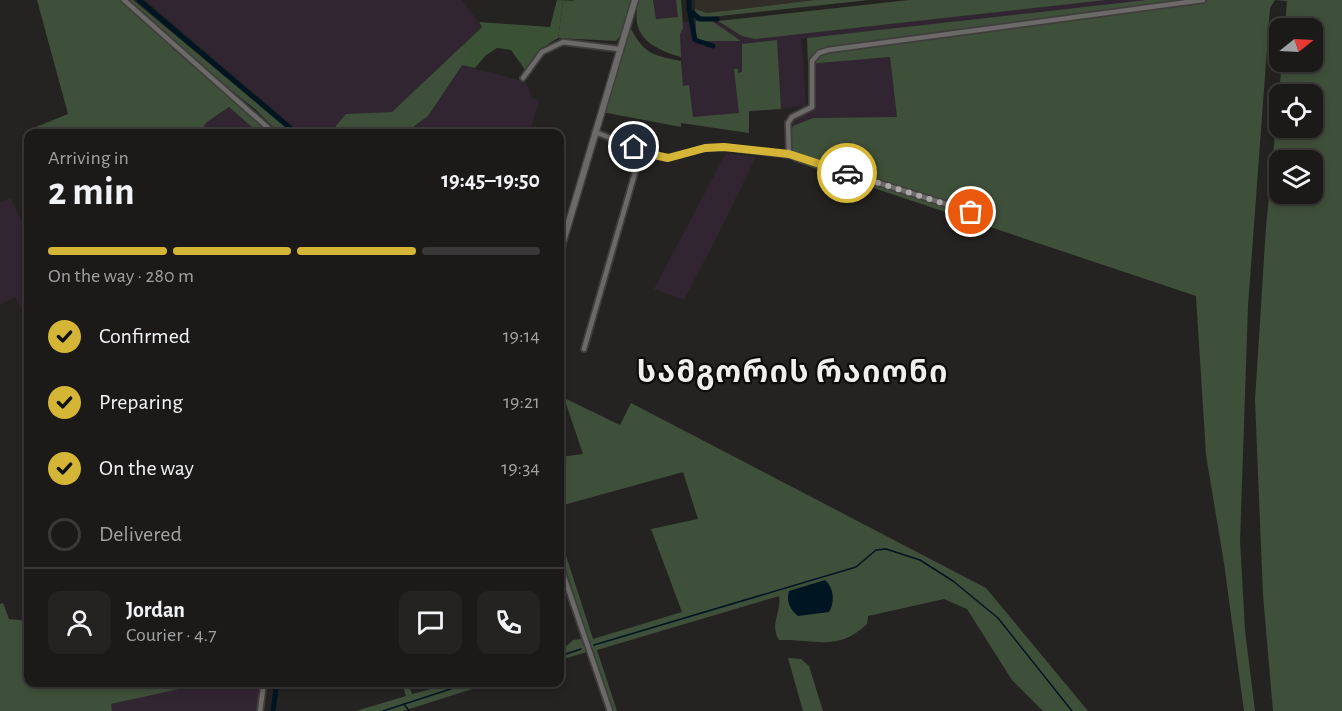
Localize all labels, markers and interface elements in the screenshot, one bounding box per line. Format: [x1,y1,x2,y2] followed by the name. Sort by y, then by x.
[1269,18,1323,72] north arrow
[1269,18,1323,204] map controls
[1269,84,1323,138] button: locate
[608,121,659,172] pin
[617,130,650,163] icon: home
[817,143,877,203] courier
[48,148,129,168] text: Arriving in
[1269,150,1323,204] button: layers
[831,157,864,190] icon: car
[441,169,540,191] text: 19:45–19:50
[48,173,135,212] text: 2 min
[945,186,996,237] pin
[954,195,987,228] icon: bag
[48,266,194,286] text: On the way · 280 m
[48,320,81,353] icon: check
[99,325,190,347] text: Confirmed
[503,326,540,346] text: 19:14
[637,358,949,390] district label: სამგორის რაიონი
[48,386,81,419] icon: check
[99,391,183,413] text: Preparing
[503,392,540,412] text: 19:21
[48,452,81,485] icon: check
[99,457,194,479] text: On the way
[501,458,540,478] text: 19:34
[99,523,182,545] text: Delivered
[48,591,111,654] button: person
[399,591,462,654] button: chat
[477,591,540,654] button: phone
[126,599,185,621] text: Jordan
[126,625,217,645] text: Courier · 4.7

